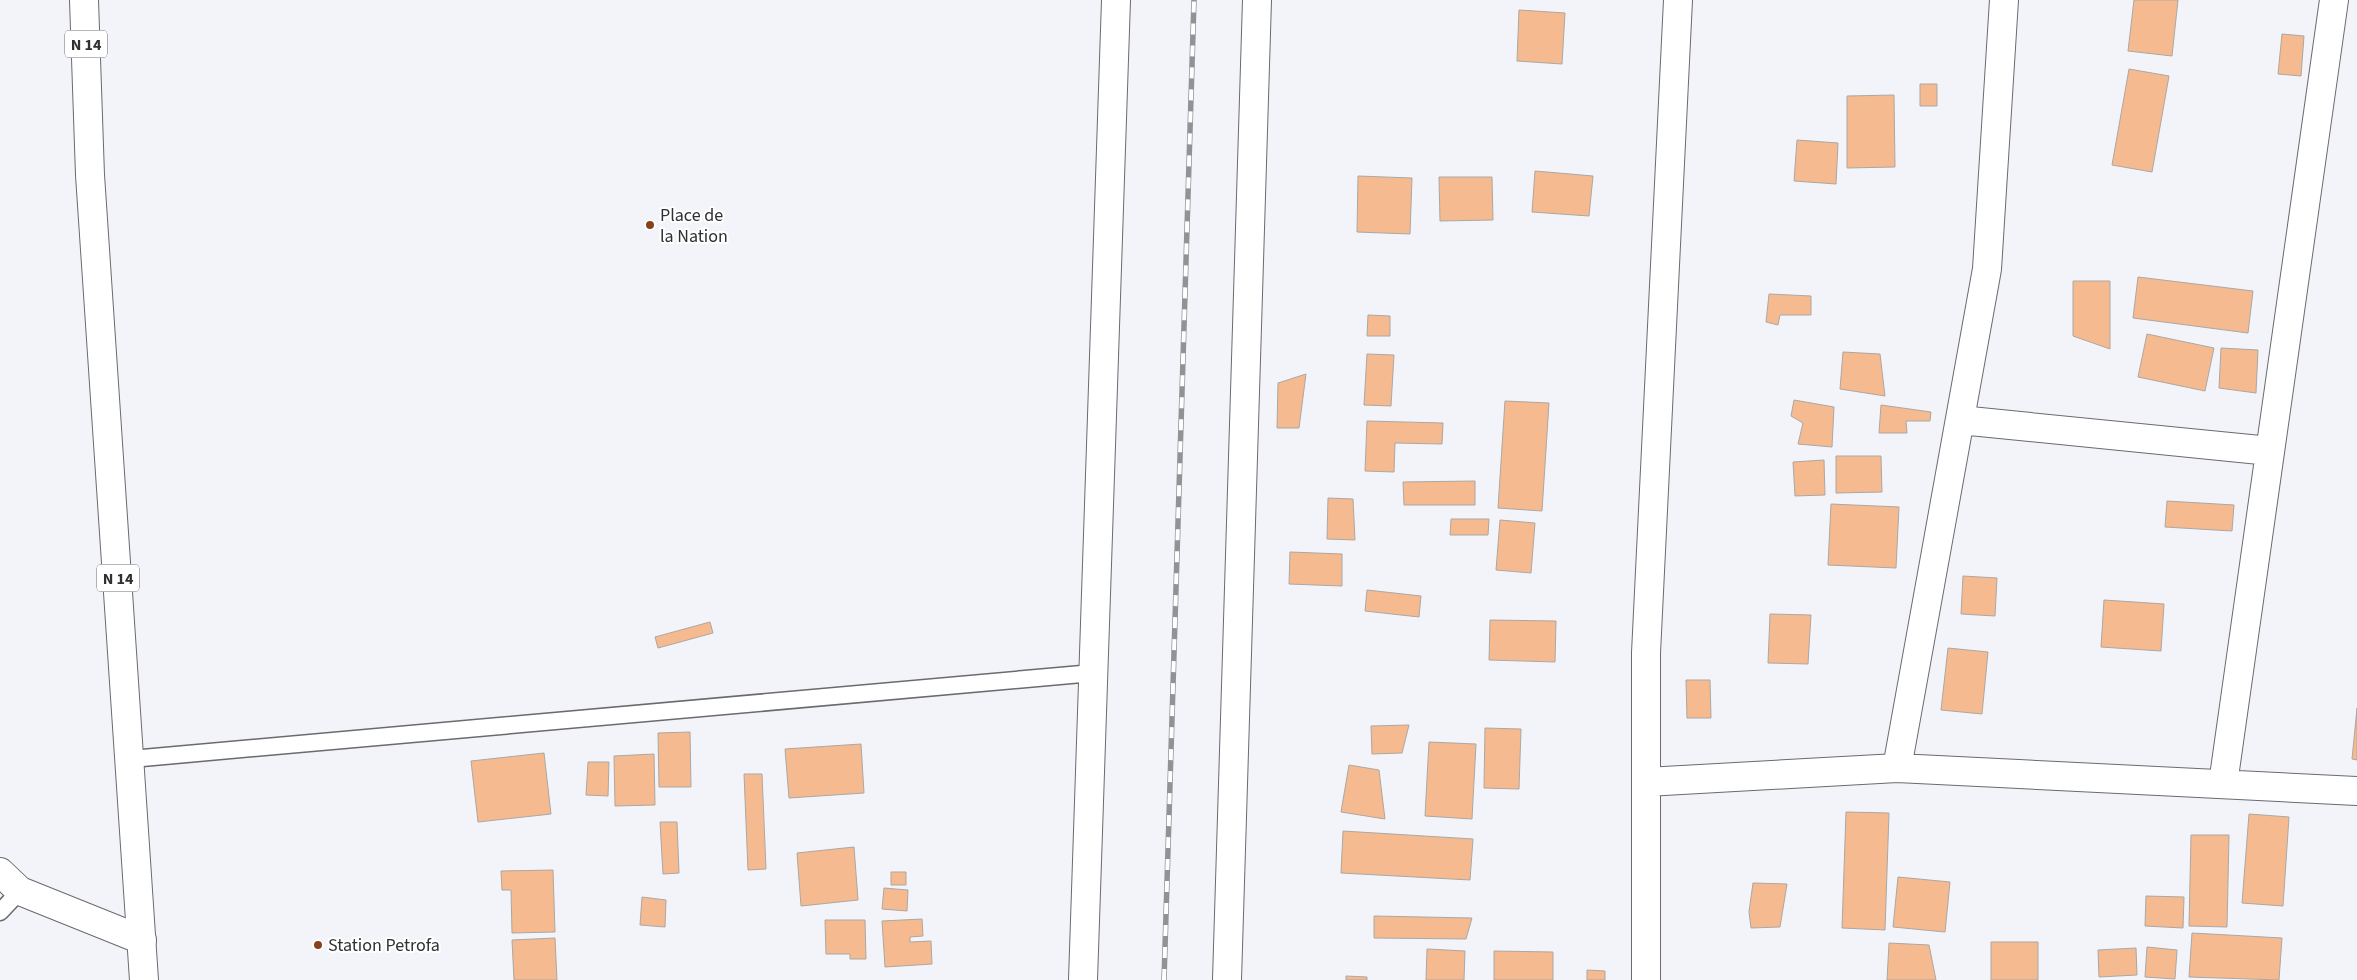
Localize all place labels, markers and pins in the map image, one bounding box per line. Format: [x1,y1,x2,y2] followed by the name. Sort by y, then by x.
[660,203,728,249] place label: Place de la Nation
[644,219,656,231] marker: Place de la Nation
[328,933,440,958] place label: Station Petrofa
[312,939,324,951] marker: Station Petrofa

